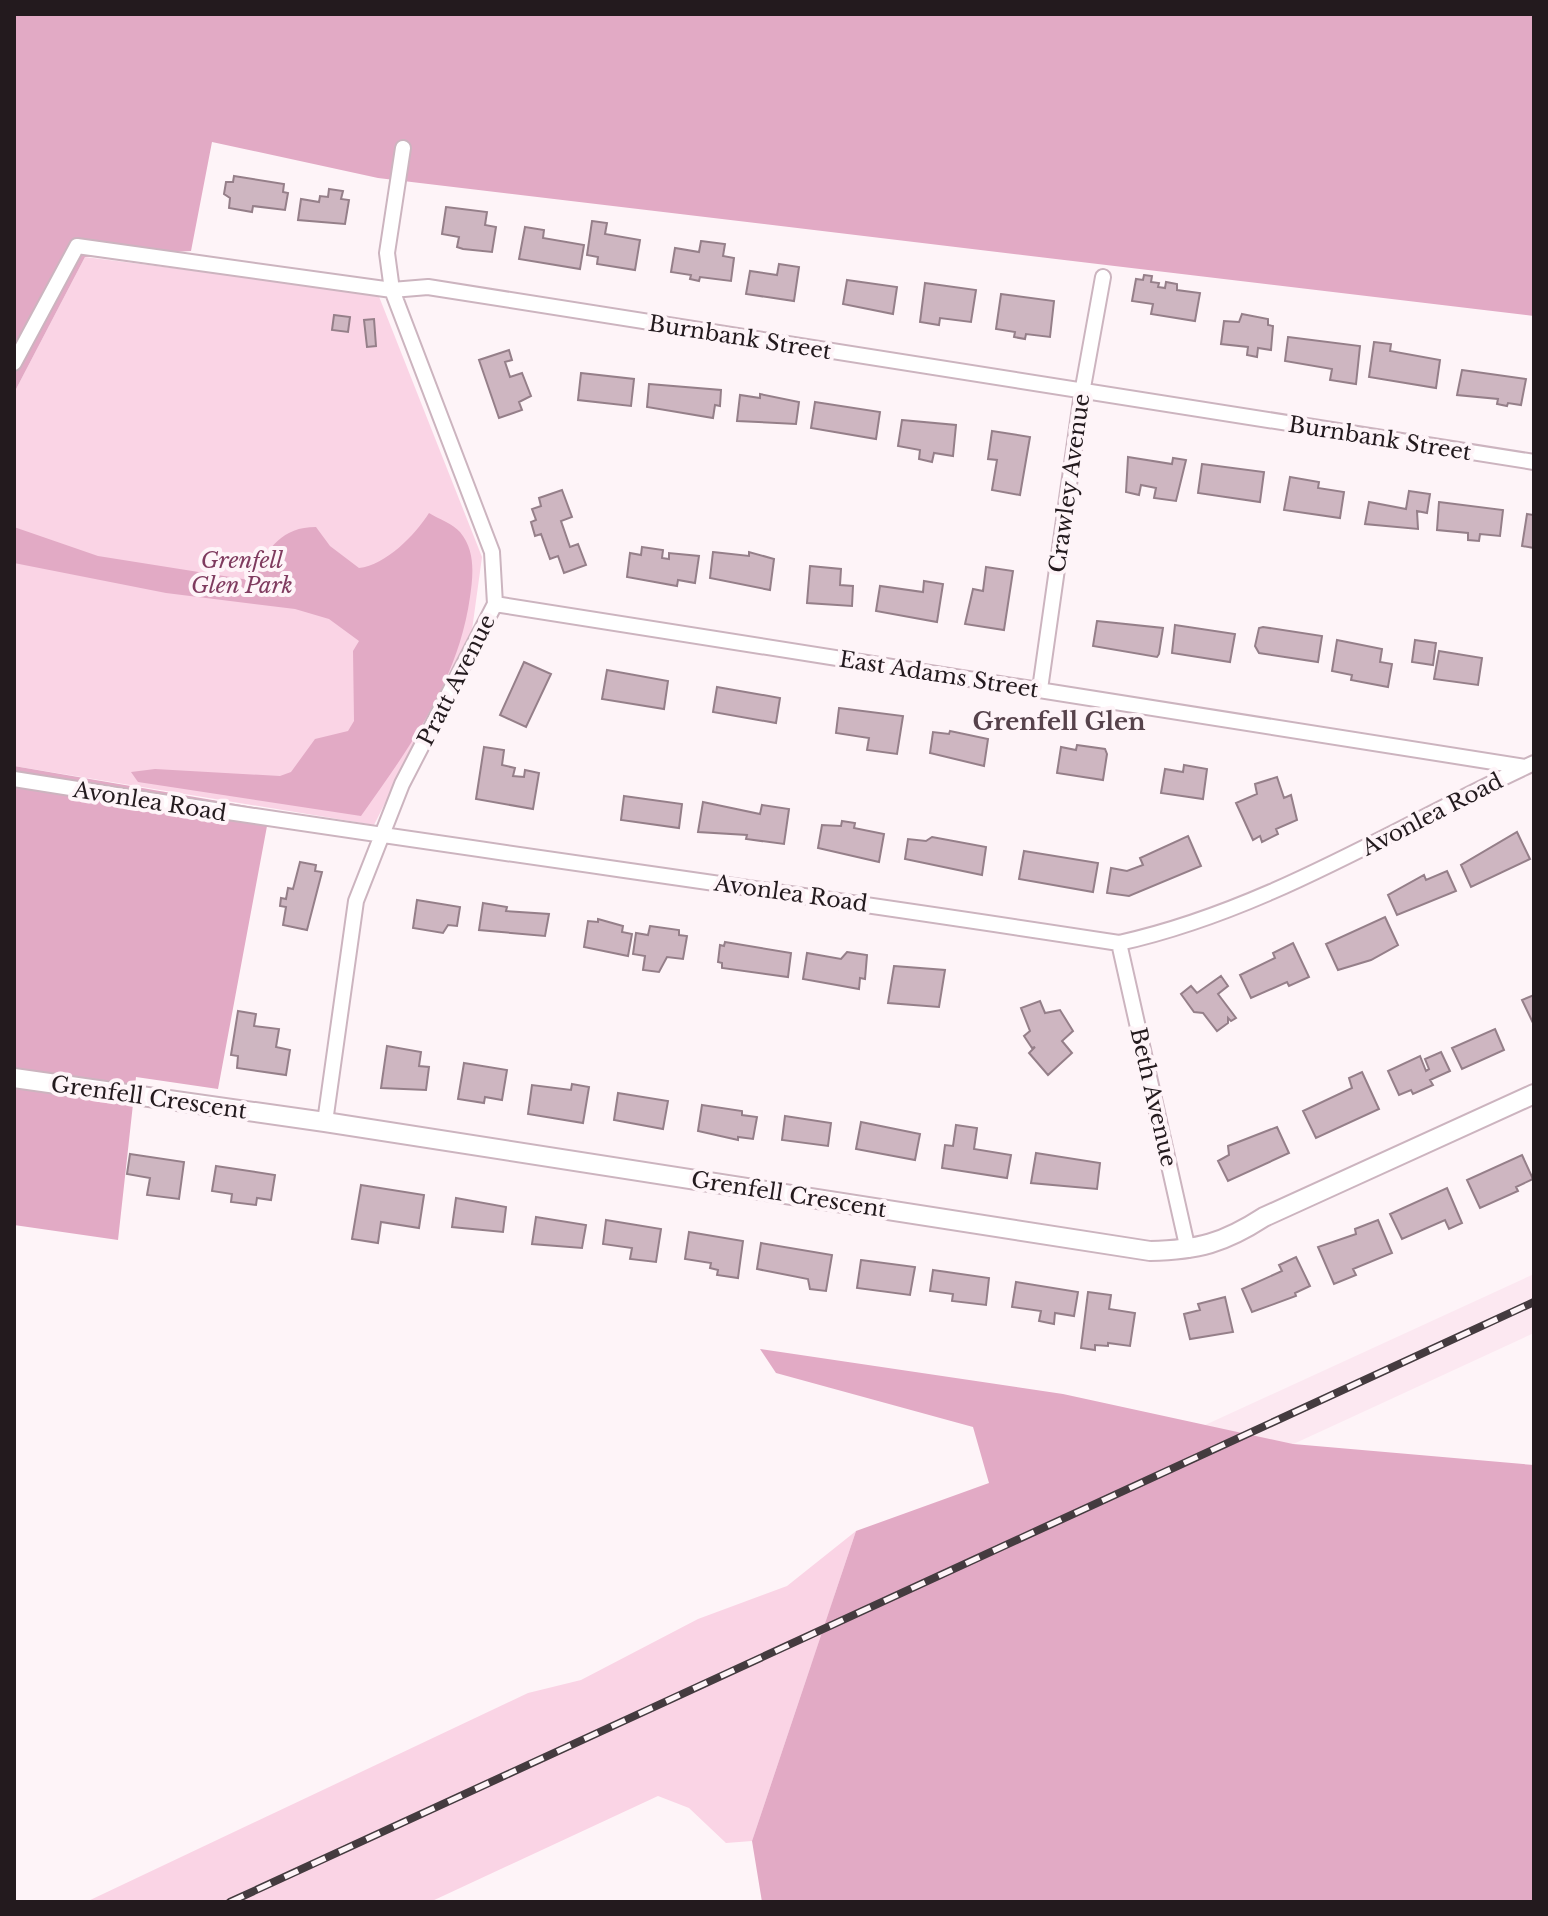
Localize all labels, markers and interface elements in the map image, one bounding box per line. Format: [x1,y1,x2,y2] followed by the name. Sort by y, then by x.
[647,310,834,365] street label: Burnbank Street
[1044,392,1095,574] street label: Crawley Avenue
[1287,411,1474,466] street label: Burnbank Street
[191,547,293,599] park label: Grenfell Glen Park
[412,610,501,750] street label: Pratt Avenue
[837,645,1041,704] street label: East Adams Street
[972,707,1146,736] district label: Grenfell Glen
[1356,767,1507,862] street label: Avonlea Road
[70,776,229,827] street label: Avonlea Road
[711,869,870,918] street label: Avonlea Road
[1124,1025,1183,1169] street label: Beth Avenue
[49,1070,249,1125] street label: Grenfell Crescent
[689,1166,889,1223] street label: Grenfell Crescent

